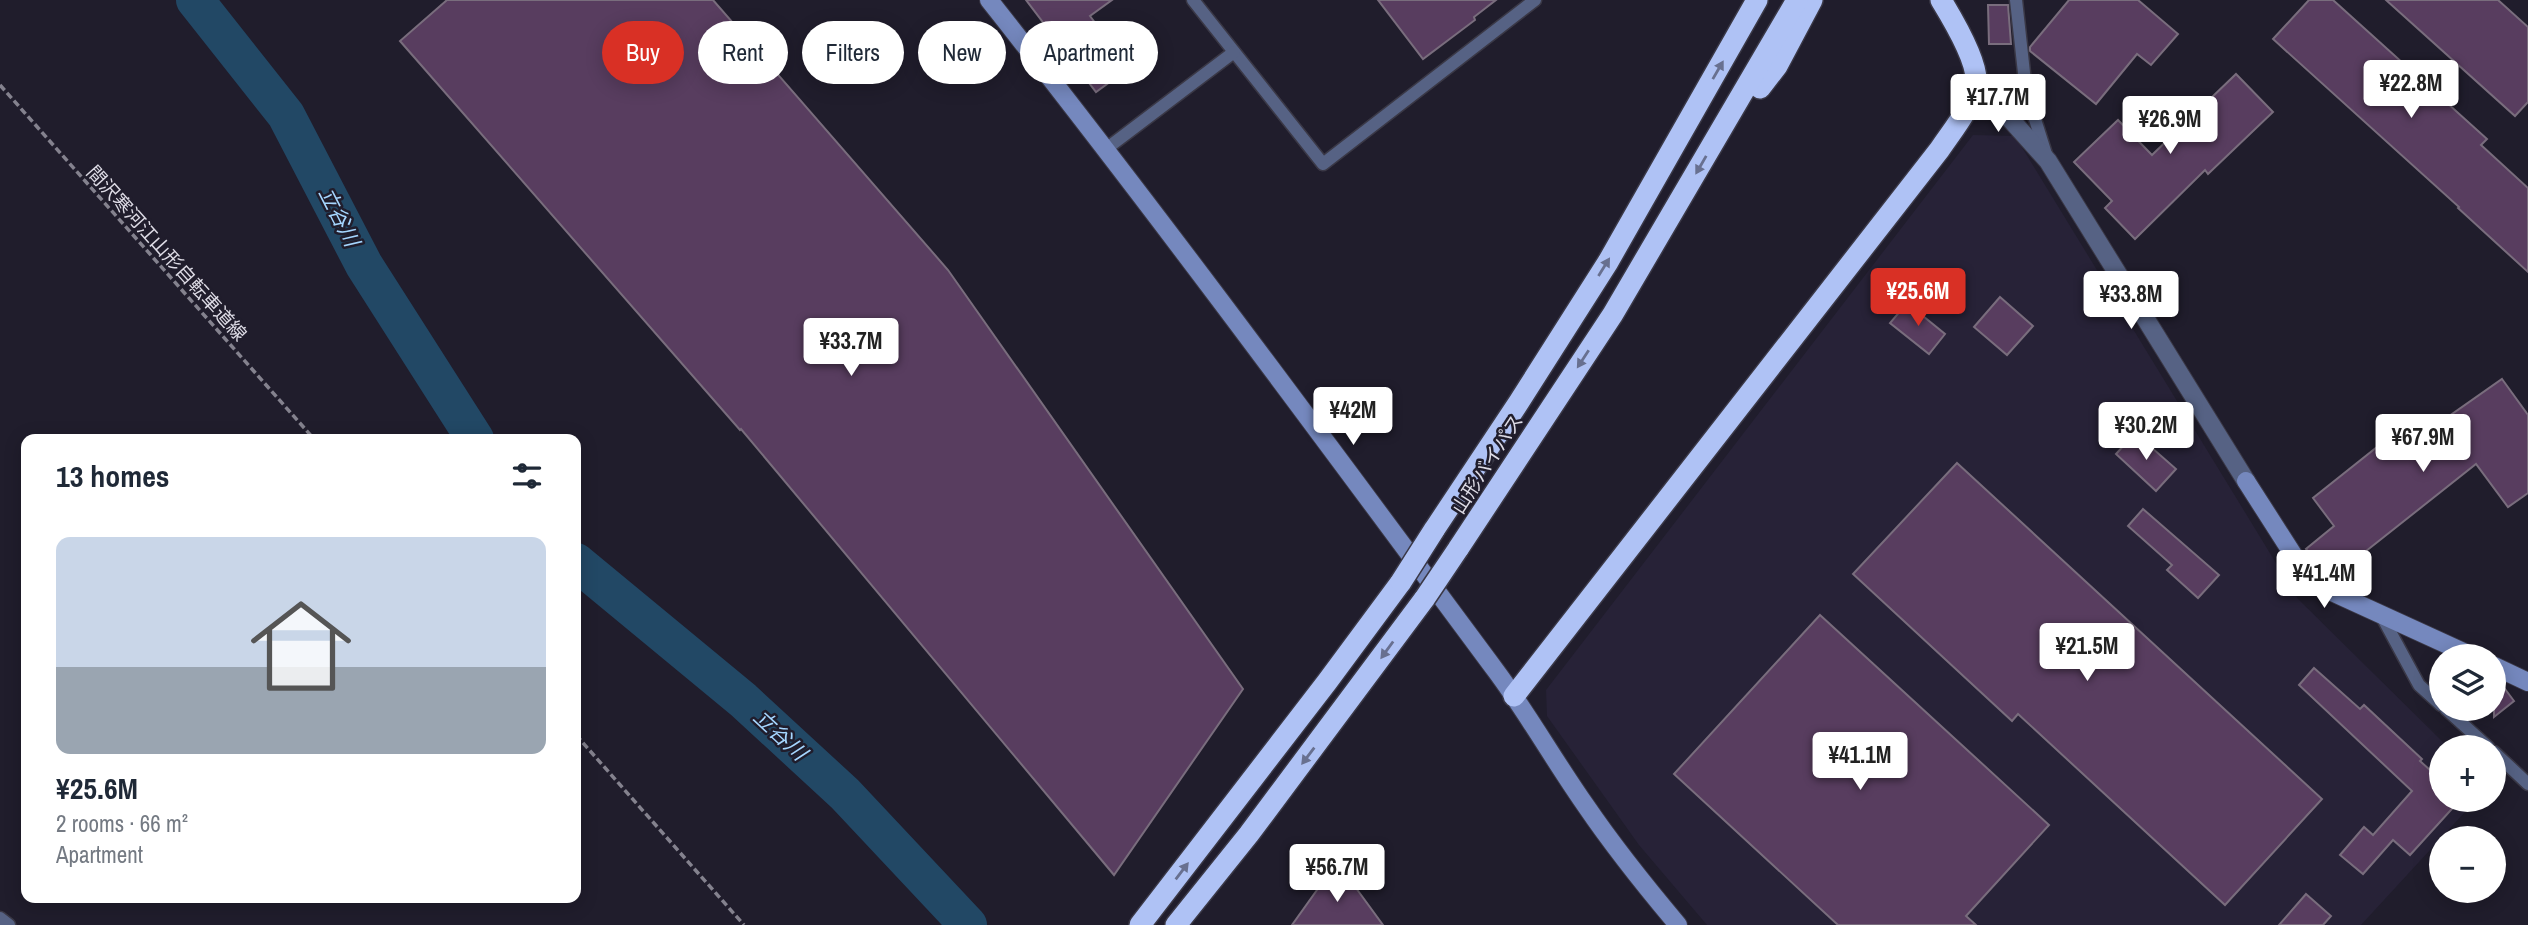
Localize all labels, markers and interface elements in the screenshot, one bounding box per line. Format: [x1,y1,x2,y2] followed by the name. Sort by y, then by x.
[602,21,684,84] chip: Buy
[698,21,788,84] chip: Rent
[802,21,904,84] chip: Filters
[918,21,1006,84] chip: New
[1020,21,1158,84] chip: Apartment
[1711,60,1724,79] one-way arrow
[2354,60,2468,120] pin: ¥22.8M
[2380,67,2442,98] text: ¥22.8M
[1941,74,2055,134] pin: ¥17.7M
[1967,81,2029,112] text: ¥17.7M
[2113,96,2227,156] pin: ¥26.9M
[2139,103,2201,134] text: ¥26.9M
[1694,155,1707,174] one-way arrow
[81,160,253,346] street label: 間沢寒河江山形自転車道線
[312,182,368,253] water label: 立谷川
[1598,258,1611,277] one-way arrow
[1861,268,1975,328] pin: ¥25.6M
[2074,272,2188,331] pin: ¥33.8M
[1887,275,1949,306] text: ¥25.6M
[2100,278,2162,309] text: ¥33.8M
[794,318,908,378] pin: ¥33.7M
[820,325,882,356] text: ¥33.7M
[1577,350,1590,369] one-way arrow
[1312,388,1394,447] pin: ¥42M
[1329,394,1377,425] text: ¥42M
[2089,402,2203,462] pin: ¥30.2M
[1445,409,1529,519] street label: 山形バイパス
[2115,409,2177,440] text: ¥30.2M
[2366,414,2480,474] pin: ¥67.9M
[2392,421,2454,452] text: ¥67.9M
[56,456,170,496] text: 13 homes
[508,457,546,495] icon: filters
[2267,550,2381,610] pin: ¥41.4M
[2293,557,2355,588] text: ¥41.4M
[238,583,364,709] icon: home
[2030,624,2144,683] pin: ¥21.5M
[2056,630,2118,661] text: ¥21.5M
[1380,641,1394,659] one-way arrow
[2429,644,2506,903] map controls
[2429,644,2506,721] button: layers
[747,703,815,768] water label: 立谷川
[1803,732,1917,792] pin: ¥41.1M
[2429,735,2506,812] button: +
[1829,739,1891,770] text: ¥41.1M
[1301,747,1316,765] one-way arrow
[56,768,138,808] text: ¥25.6M
[56,808,188,839] text: 2 rooms · 66 m²
[2429,826,2506,903] button: −
[56,839,143,870] text: Apartment
[1280,844,1394,904] pin: ¥56.7M
[1306,851,1368,882] text: ¥56.7M
[1175,863,1190,881] one-way arrow

